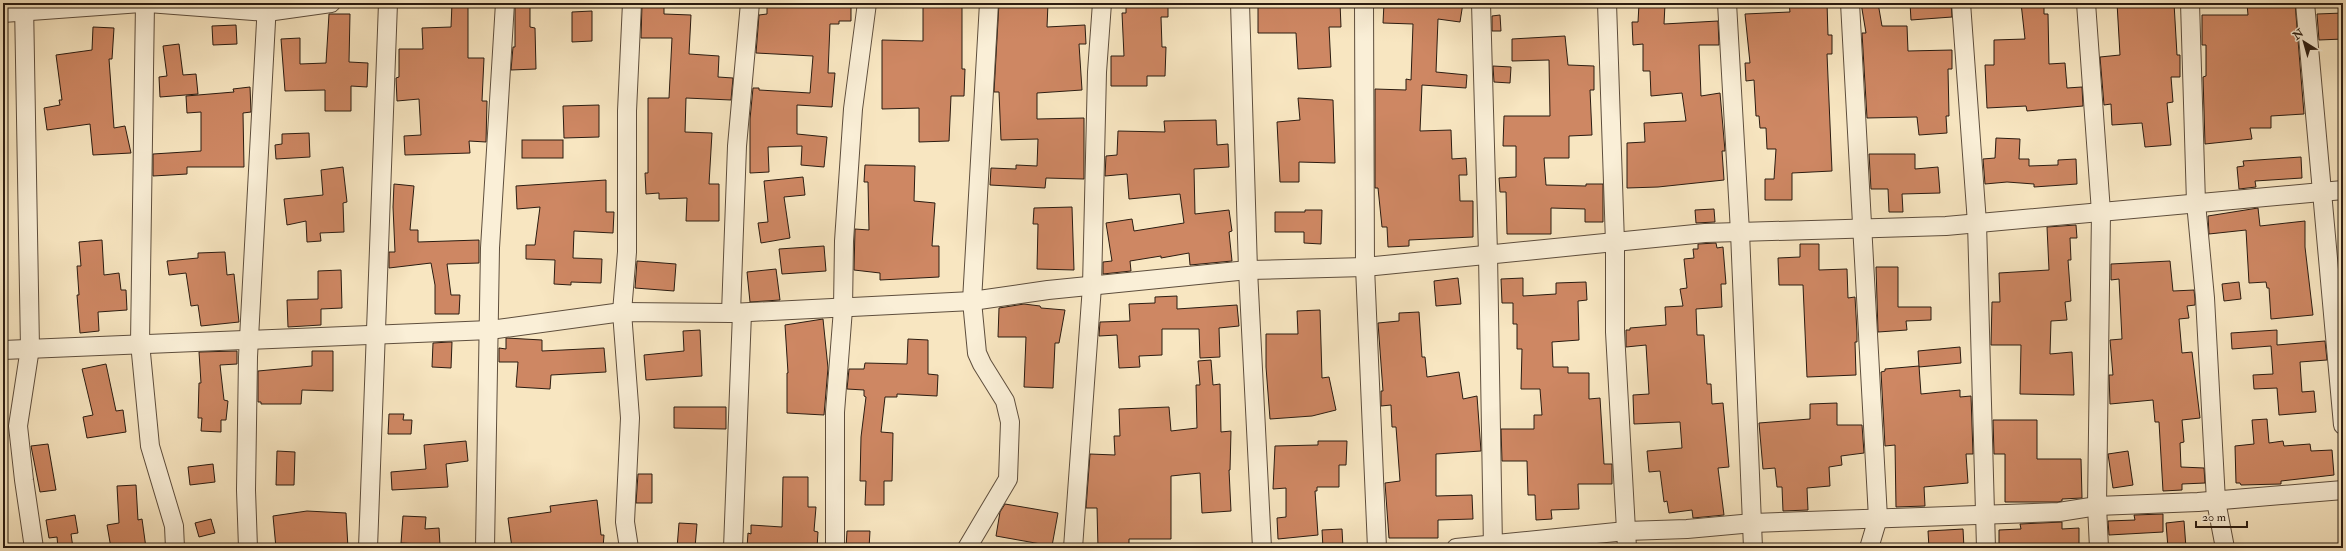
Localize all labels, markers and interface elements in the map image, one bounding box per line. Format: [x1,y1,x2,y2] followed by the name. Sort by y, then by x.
[2284,22,2324,62] north arrow
[2290,26,2307,43] text: N
[2196,503,2247,529] scale bar
[2202,510,2227,525] text: 20 m

